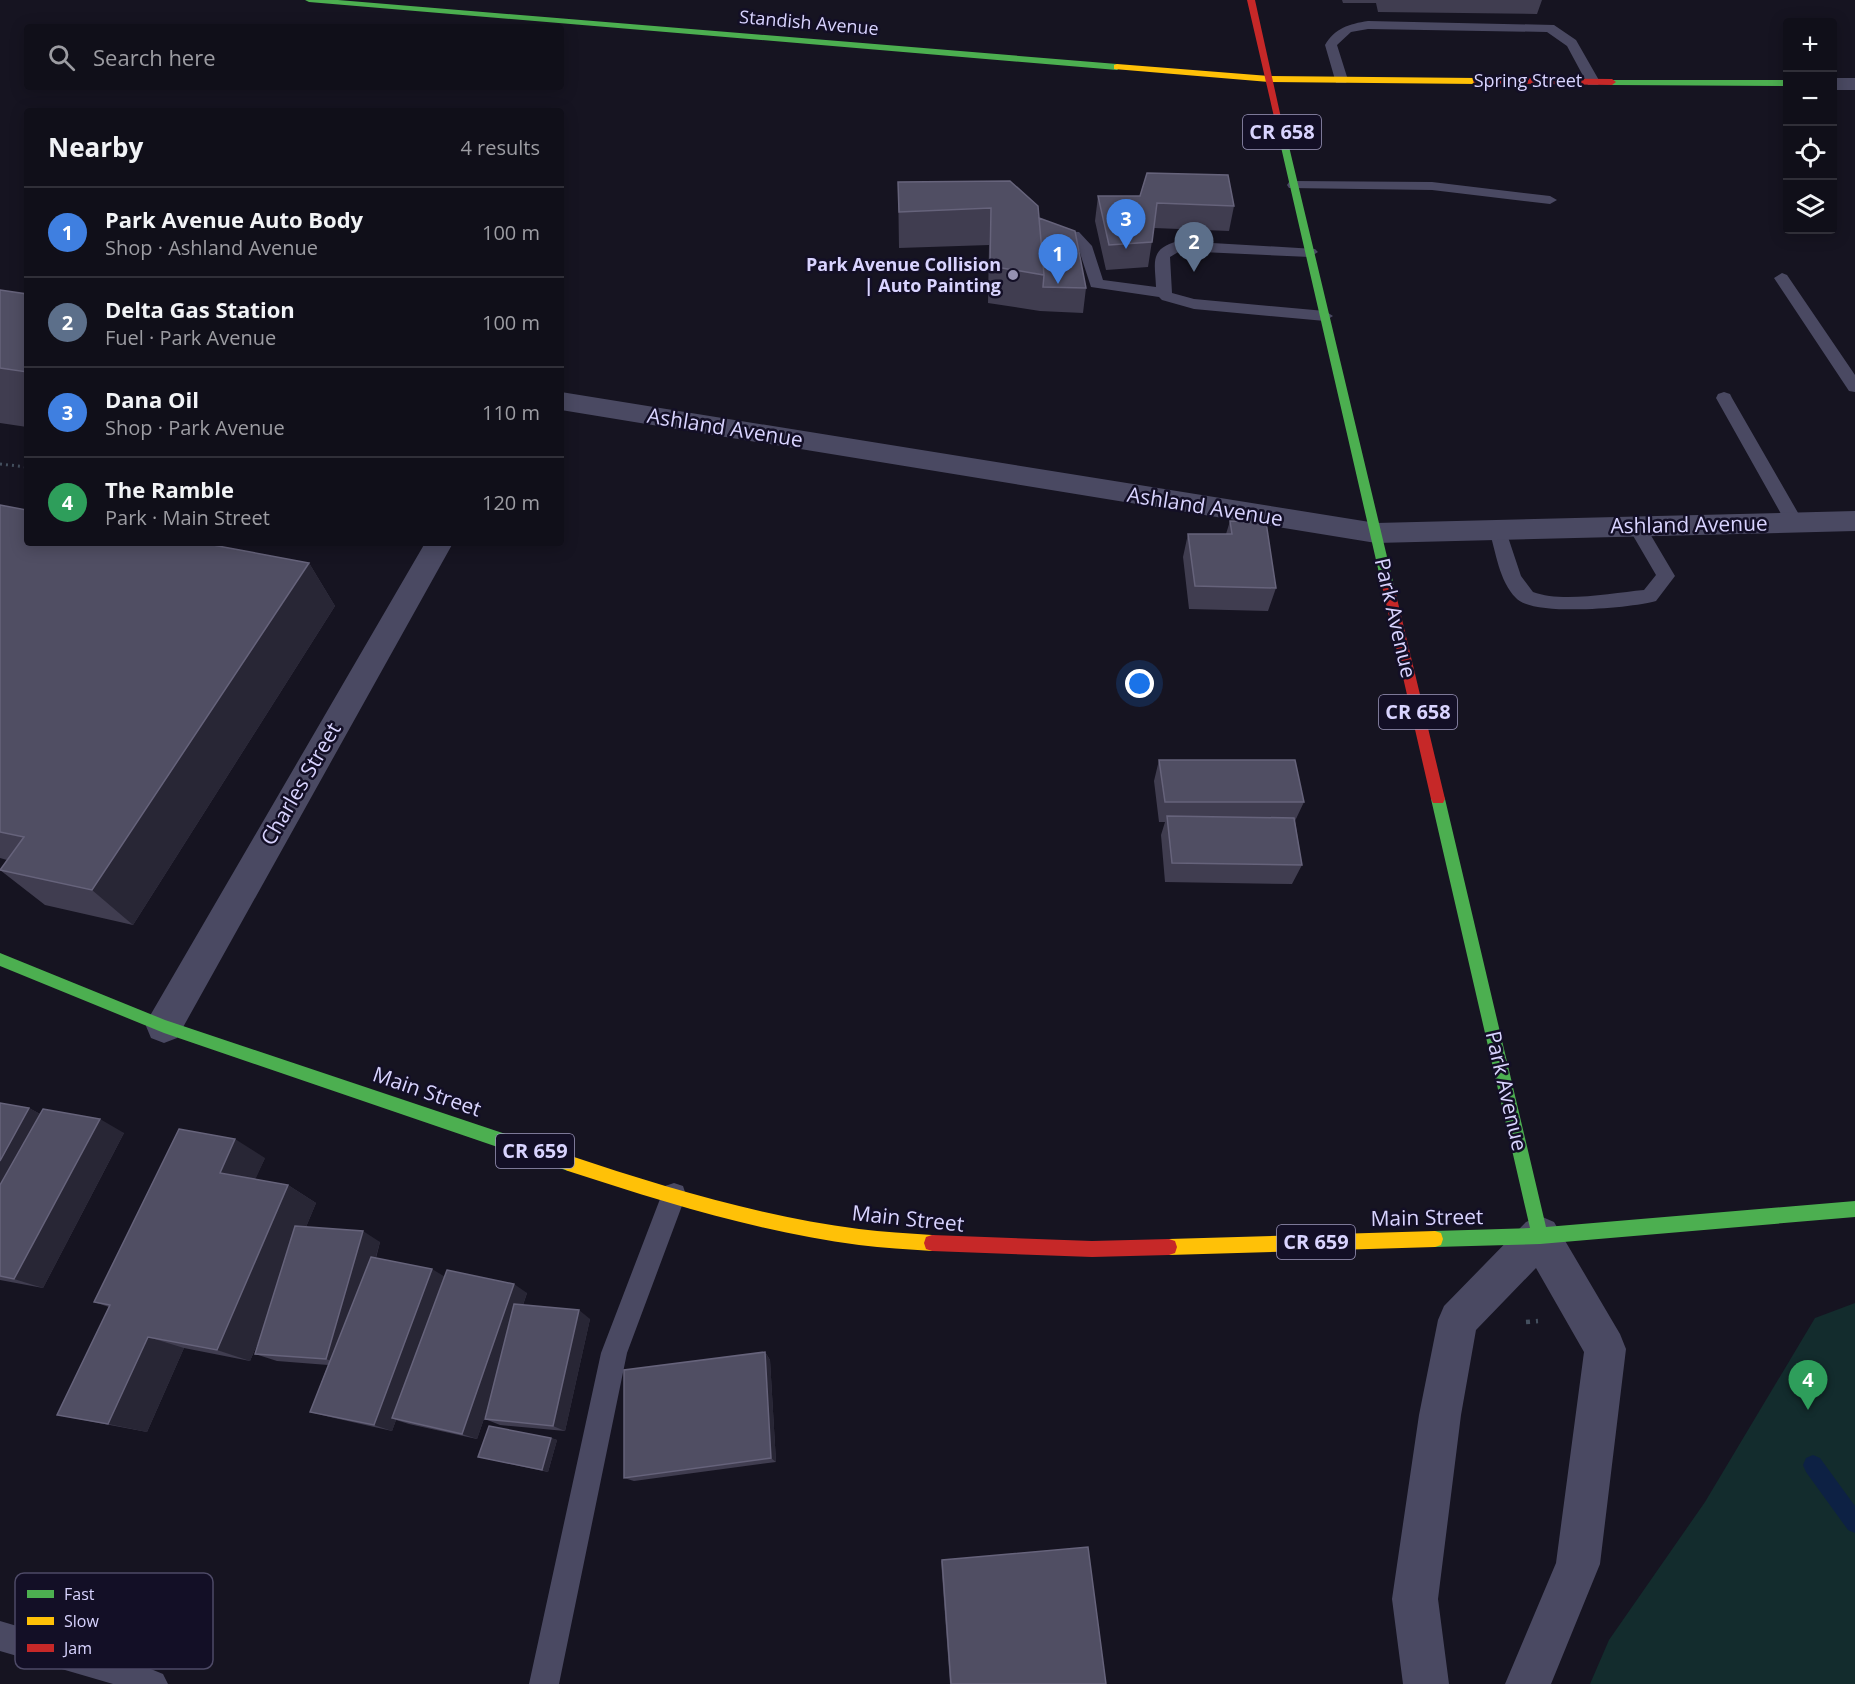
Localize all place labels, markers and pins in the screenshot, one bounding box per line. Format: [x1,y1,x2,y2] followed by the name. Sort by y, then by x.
[1106,200,1146,249] pin: 3
[1174,222,1214,272] pin: 2
[1038,234,1078,284] pin: 1
[806,252,1001,297] place label: Park Avenue Collision | Auto Painting
[1006,268,1020,282] marker: Park Avenue Collision | Auto Painting
[1788,1360,1828,1410] pin: 4

